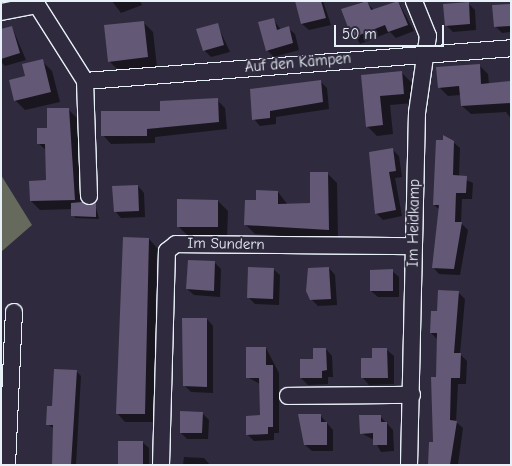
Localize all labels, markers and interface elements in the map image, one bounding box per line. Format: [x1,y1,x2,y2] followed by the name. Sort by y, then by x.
[337,15,447,47] scale bar
[342,25,377,43] text: 50 m
[244,49,352,77] street label: Auf den Kämpen
[404,179,424,267] street label: Im Heidkamp
[187,234,265,254] street label: Im Sundern

